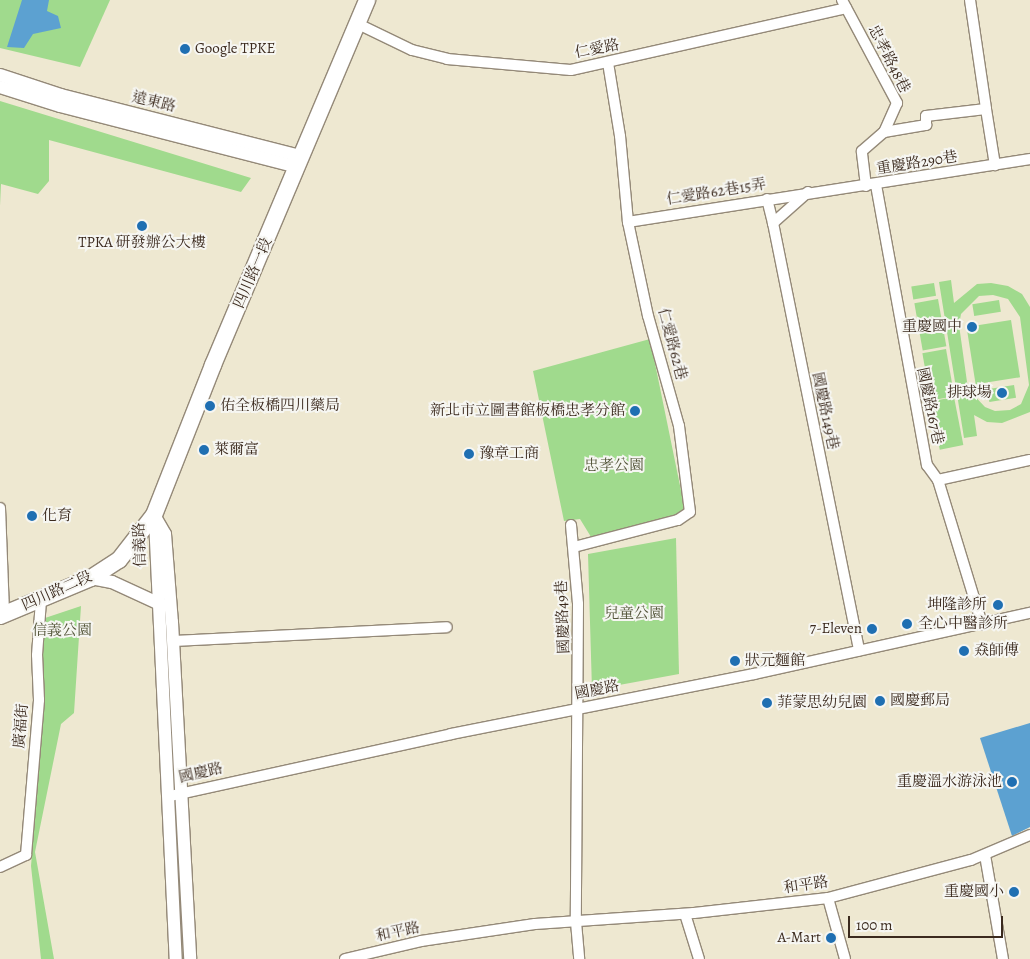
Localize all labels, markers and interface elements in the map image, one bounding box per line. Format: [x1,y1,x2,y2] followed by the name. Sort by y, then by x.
[864,22,914,96] street label: 忠孝路48巷
[573,36,621,62] street label: 仁愛路
[195,40,275,58] place label: Google TPKE
[179,43,191,55] marker: Google TPKE
[130,88,178,116] street label: 遠東路
[875,148,959,178] street label: 重慶路290巷
[665,175,767,209] street label: 仁愛路62巷15弄
[136,220,148,232] marker: TPKA 研發辦公大樓
[78,234,206,252] place label: TPKA 研發辦公大樓
[230,235,276,311] street label: 四川路一段
[654,306,690,382] street label: 仁愛路62巷
[902,318,962,336] place label: 重慶國中
[966,321,978,333] marker: 重慶國中
[913,366,947,446] street label: 國慶路167巷
[808,371,842,451] street label: 國慶路149巷
[947,384,992,402] place label: 排球場
[996,387,1008,399] marker: 排球場
[220,397,340,415] place label: 佑全板橋四川藥局
[204,400,216,412] marker: 佑全板橋四川藥局
[430,402,625,420] place label: 新北市立圖書館板橋忠孝分館
[629,405,641,417] marker: 新北市立圖書館板橋忠孝分館
[214,441,259,459] place label: 萊爾富
[198,444,210,456] marker: 萊爾富
[479,445,539,463] place label: 豫章工商
[463,448,475,460] marker: 豫章工商
[584,457,644,475] park label: 忠孝公園
[42,507,72,525] place label: 化育
[26,510,38,522] marker: 化育
[130,522,150,568] street label: 信義路
[19,568,95,614] street label: 四川路二段
[553,580,573,654] street label: 國慶路49巷
[927,596,987,614] place label: 坤隆診所
[991,598,1005,612] marker: 坤隆診所
[604,605,664,623] park label: 兒童公園
[918,615,1008,633] place label: 全心中醫診所
[900,617,914,631] marker: 全心中醫診所
[810,620,862,638] place label: 7-Eleven
[32,622,92,640] park label: 信義公園
[866,623,878,635] marker: 7-Eleven
[974,642,1019,660] place label: 猋師傅
[958,645,970,657] marker: 猋師傅
[745,652,805,670] place label: 狀元麵館
[729,655,741,667] marker: 狀元麵館
[573,677,621,703] street label: 國慶路
[890,692,950,710] place label: 國慶郵局
[777,694,867,712] place label: 菲蒙思幼兒園
[874,695,886,707] marker: 國慶郵局
[761,697,773,709] marker: 菲蒙思幼兒園
[10,703,32,749] street label: 廣福街
[177,759,225,787] street label: 國慶路
[897,773,1002,791] place label: 重慶溫水游泳池
[1006,776,1018,788] marker: 重慶溫水游泳池
[782,873,830,897] street label: 和平路
[944,883,1004,901] place label: 重慶國小
[1008,886,1020,898] marker: 重慶國小
[850,906,1005,938] scale bar
[856,915,893,935] text: 100 m
[374,919,422,945] street label: 和平路
[778,929,821,947] place label: A-Mart
[825,932,837,944] marker: A-Mart

